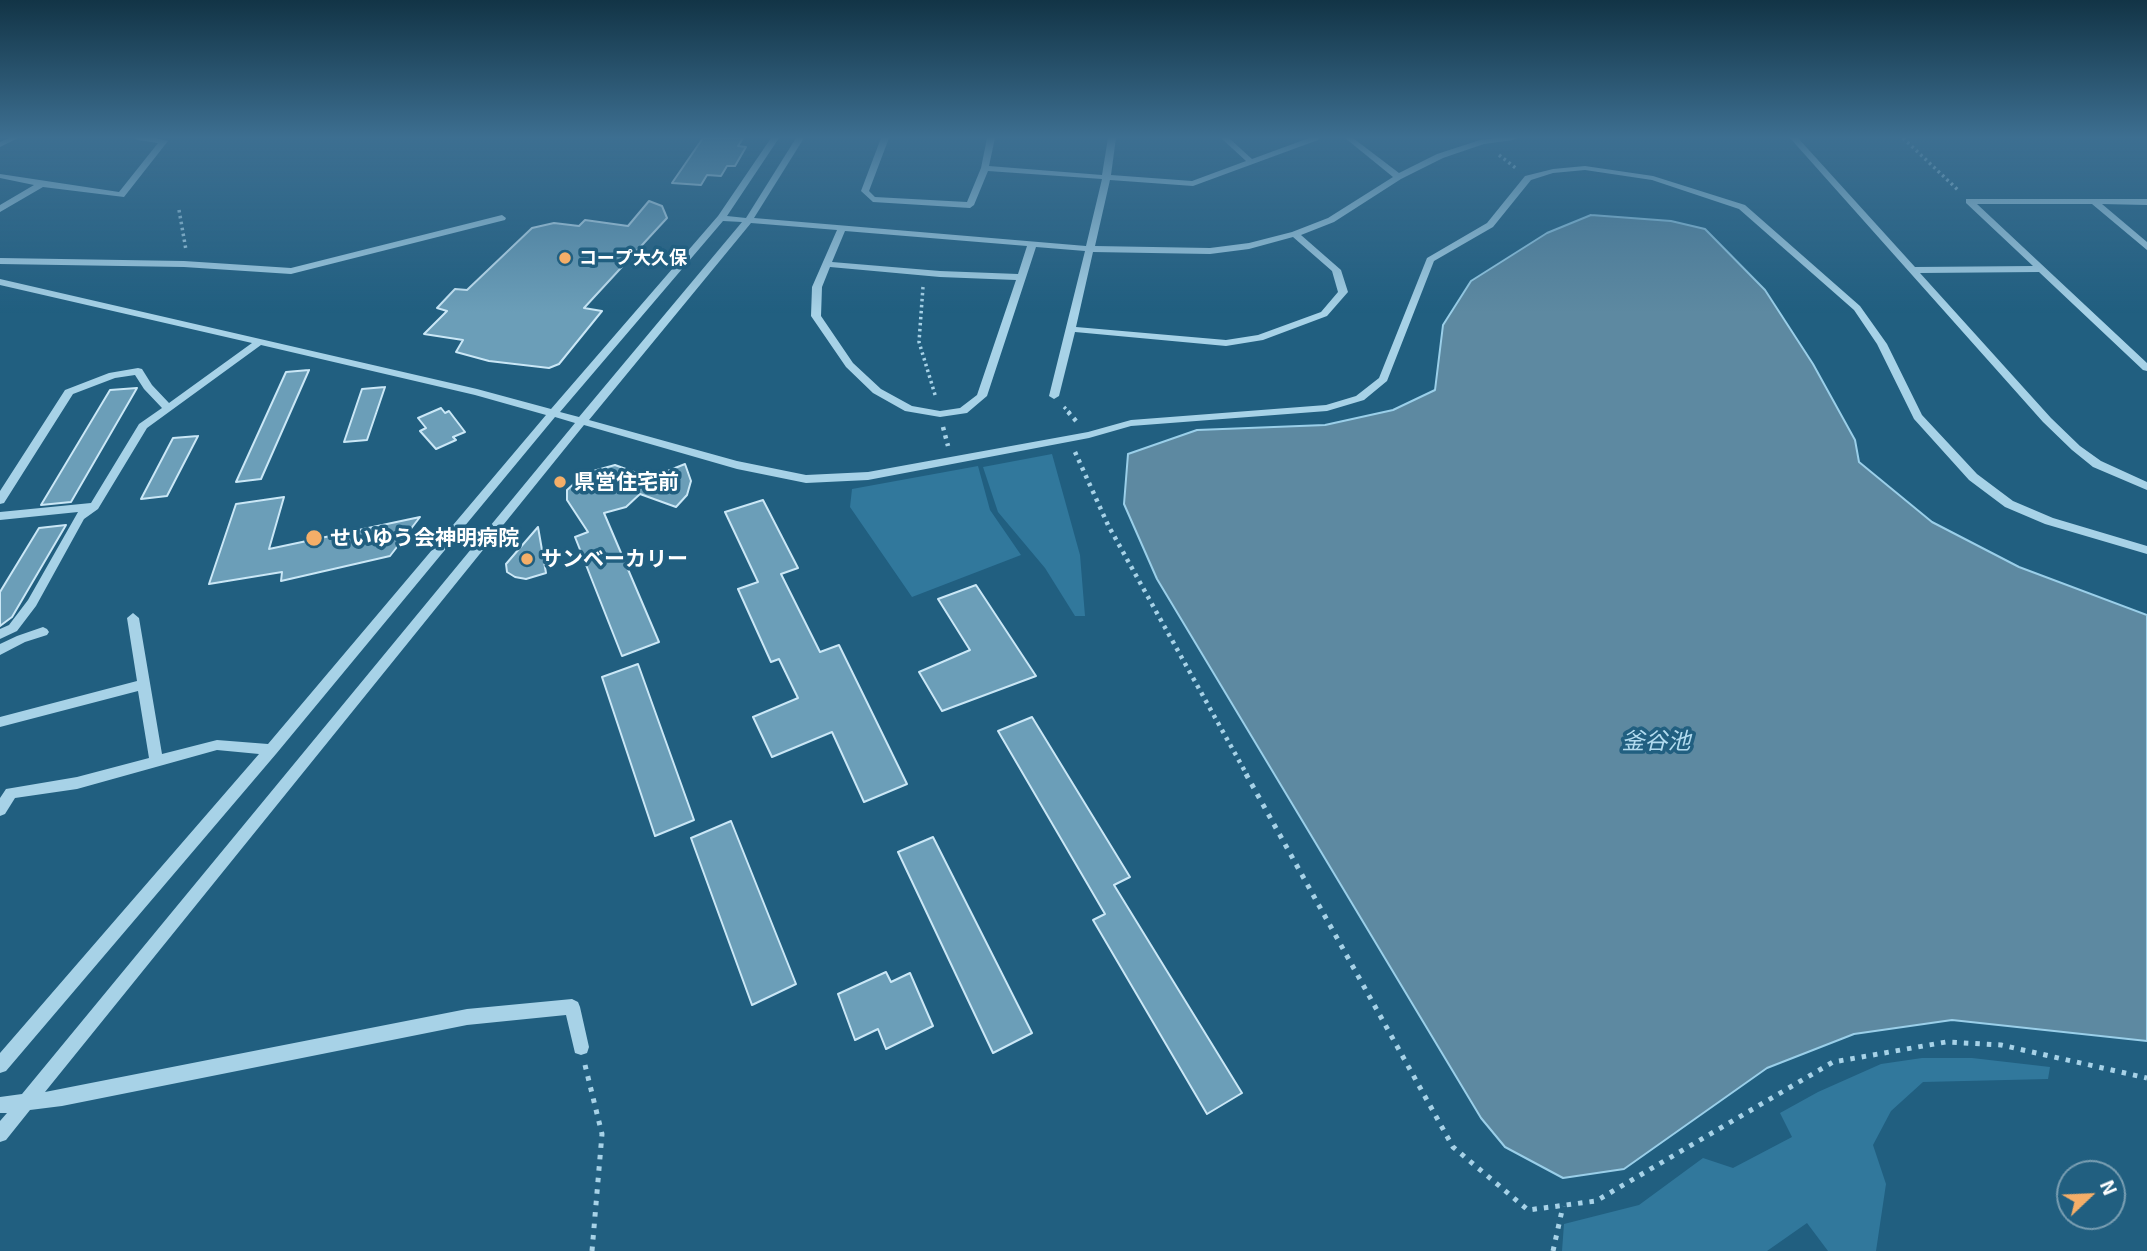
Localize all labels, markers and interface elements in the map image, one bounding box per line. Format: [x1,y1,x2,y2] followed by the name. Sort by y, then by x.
[579,247,687,269] place label: コープ大久保
[557,250,573,266] marker: コープ大久保
[574,469,679,495] place label: 県営住宅前
[552,474,568,490] marker: 県営住宅前
[330,525,519,551] place label: せいゆう会神明病院
[304,528,324,548] marker: せいゆう会神明病院
[541,546,688,572] place label: サンベーカリー
[519,551,535,567] marker: サンベーカリー
[1622,727,1690,755] water label: 釜谷池
[2056,1160,2126,1230] north arrow
[2096,1177,2122,1198] text: N

